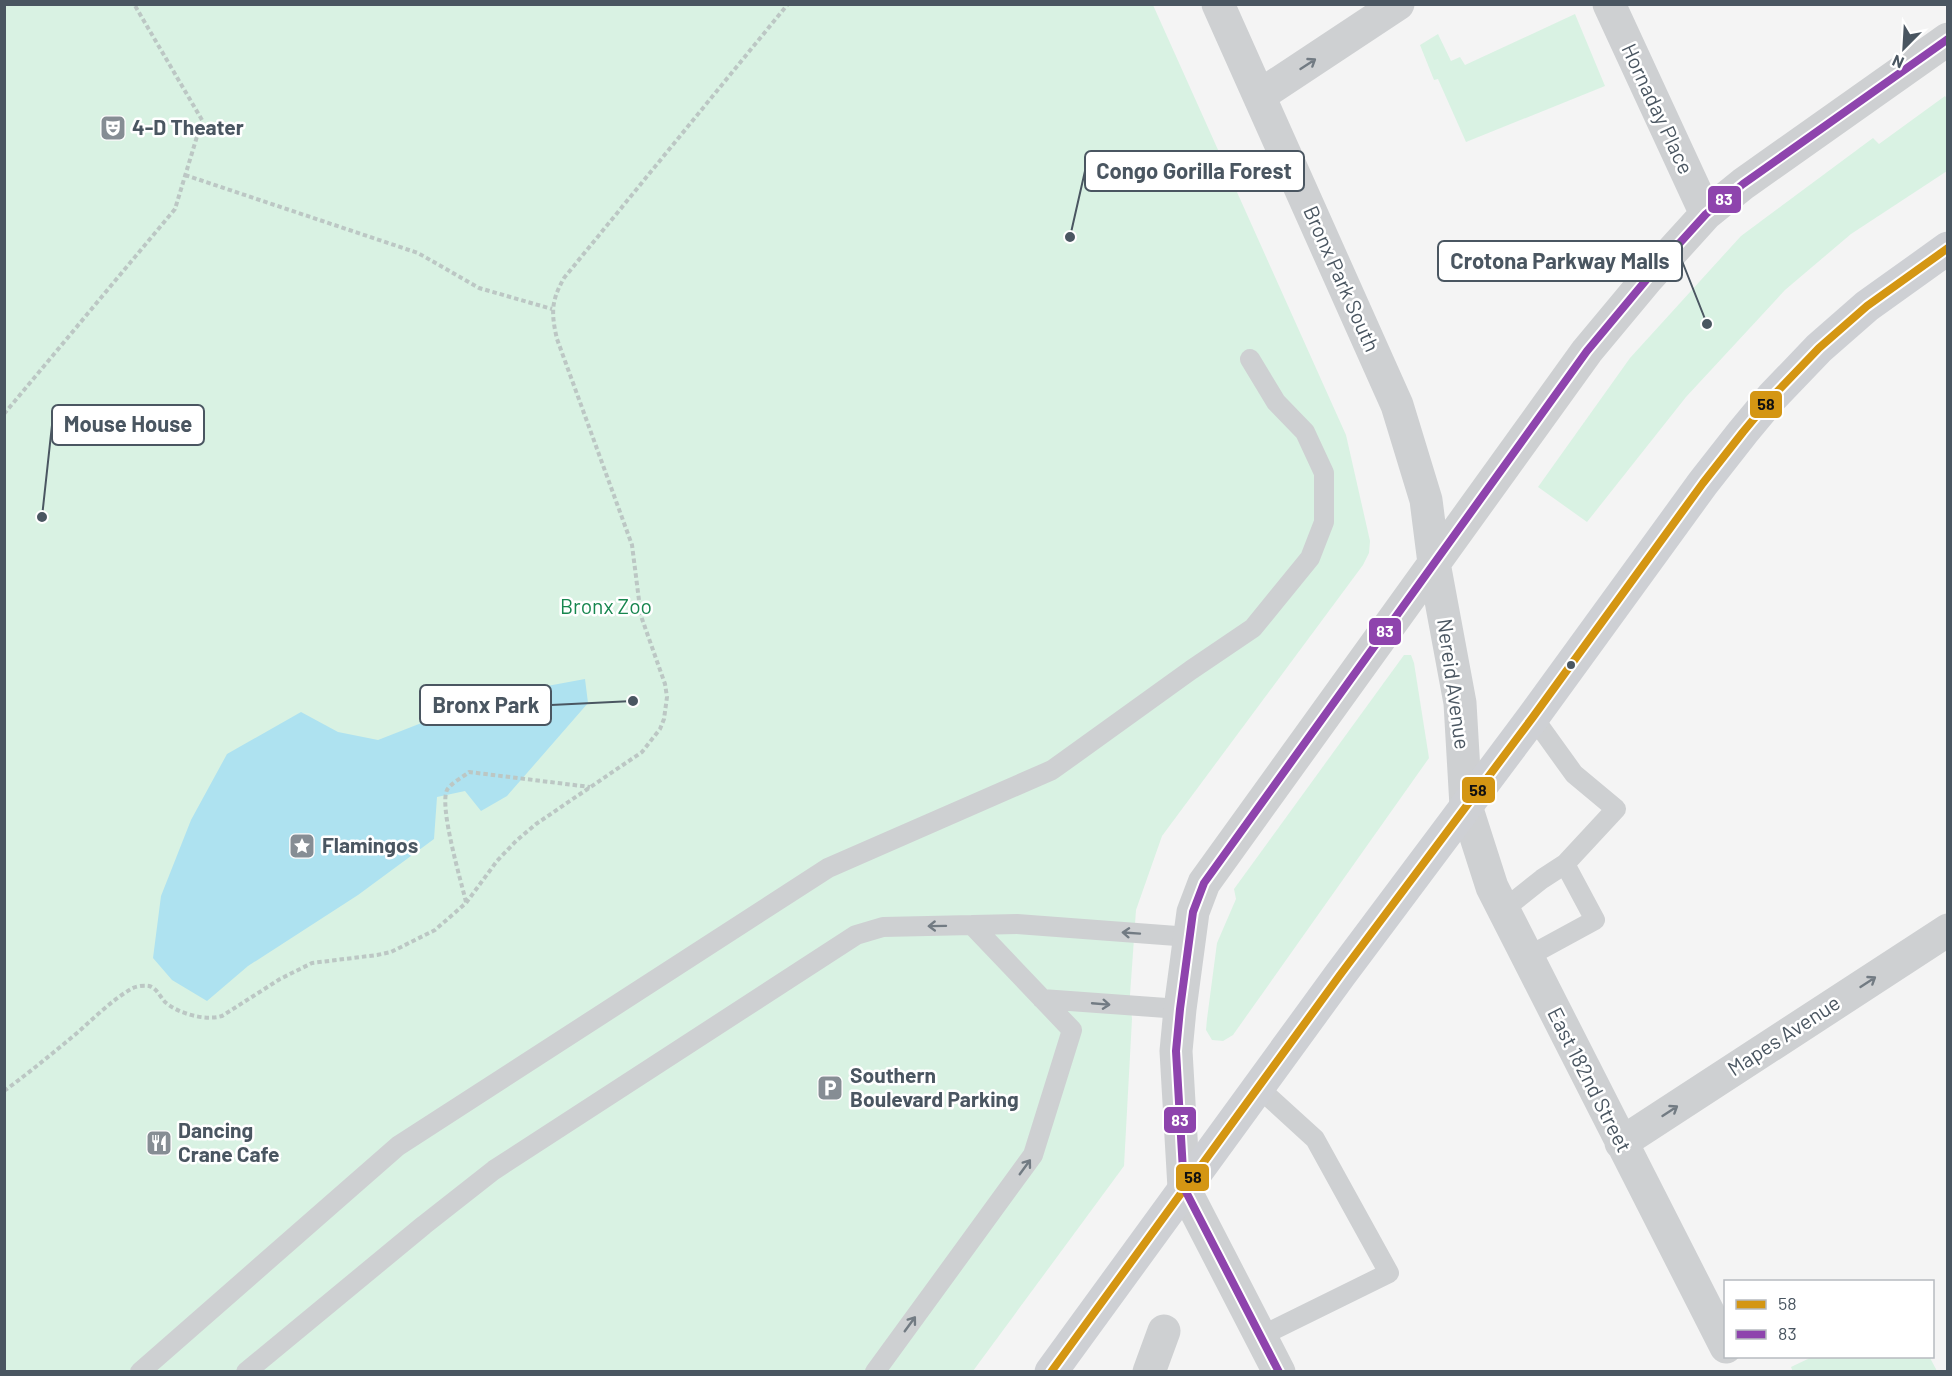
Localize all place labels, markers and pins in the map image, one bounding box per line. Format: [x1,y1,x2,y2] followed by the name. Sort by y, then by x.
[98,113,128,143] theatre icon: 4-D Theater
[132,114,244,139] place label: 4-D Theater
[1085,151,1304,191] callout: Congo Gorilla Forest
[1438,241,1682,281] callout: Crotona Parkway Malls
[52,405,204,445] callout: Mouse House
[1565,659,1577,671] unlabelled marker
[420,685,551,725] callout: Bronx Park
[287,831,317,861] place icon: Flamingos
[322,832,418,857] place label: Flamingos
[850,1062,1019,1111] place label: Southern Boulevard Parking
[815,1073,845,1103] parking icon: Southern Boulevard Parking
[178,1117,279,1166] place label: Dancing Crane Cafe
[144,1128,174,1158] restaurant icon: Dancing Crane Cafe

